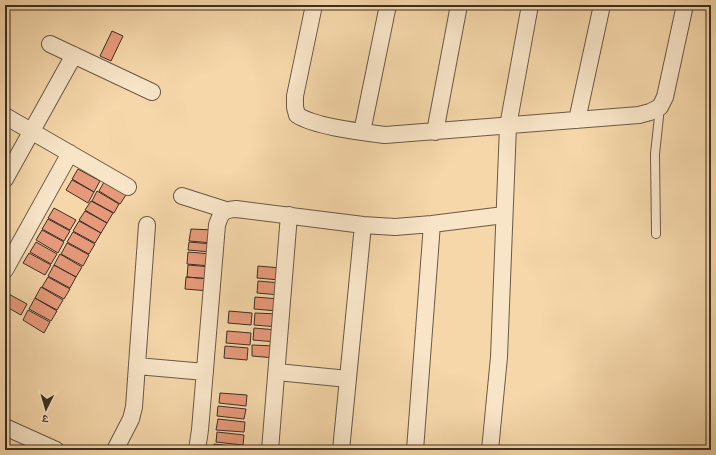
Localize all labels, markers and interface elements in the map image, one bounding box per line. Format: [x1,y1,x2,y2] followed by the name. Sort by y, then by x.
[26,389,66,429] north arrow
[40,411,50,425] text: उ

